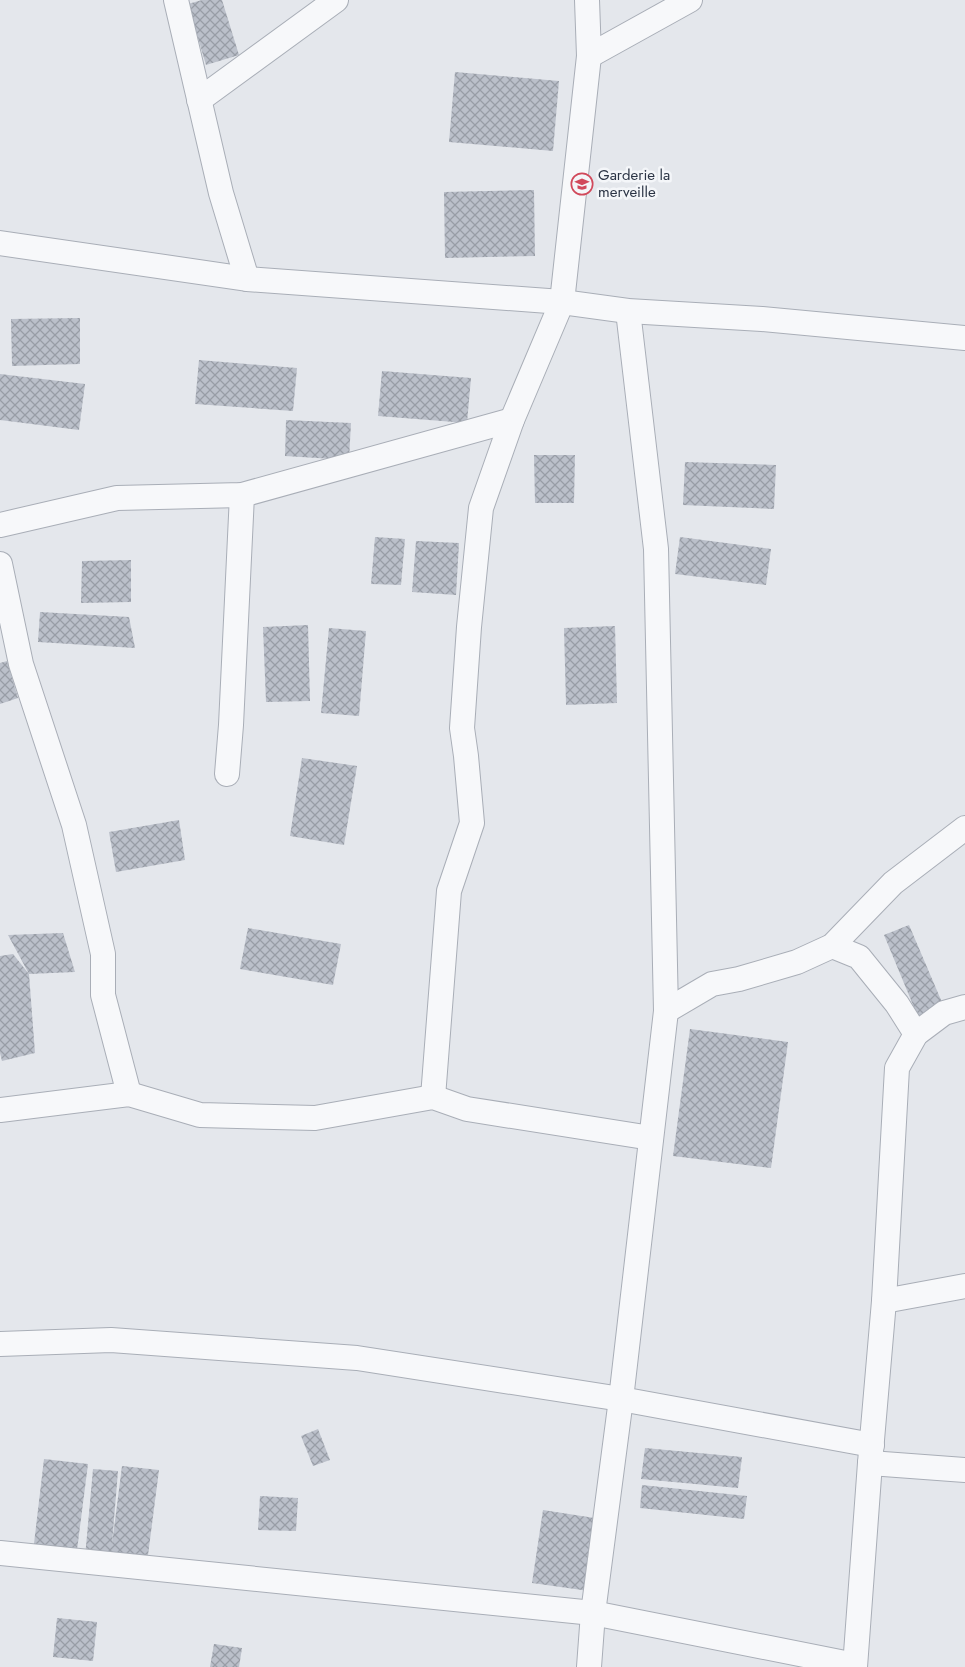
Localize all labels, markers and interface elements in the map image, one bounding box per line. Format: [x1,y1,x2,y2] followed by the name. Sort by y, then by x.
[598,164,670,203] place label: Garderie la merveille
[570,172,594,196] school or university icon: Garderie la merveille

